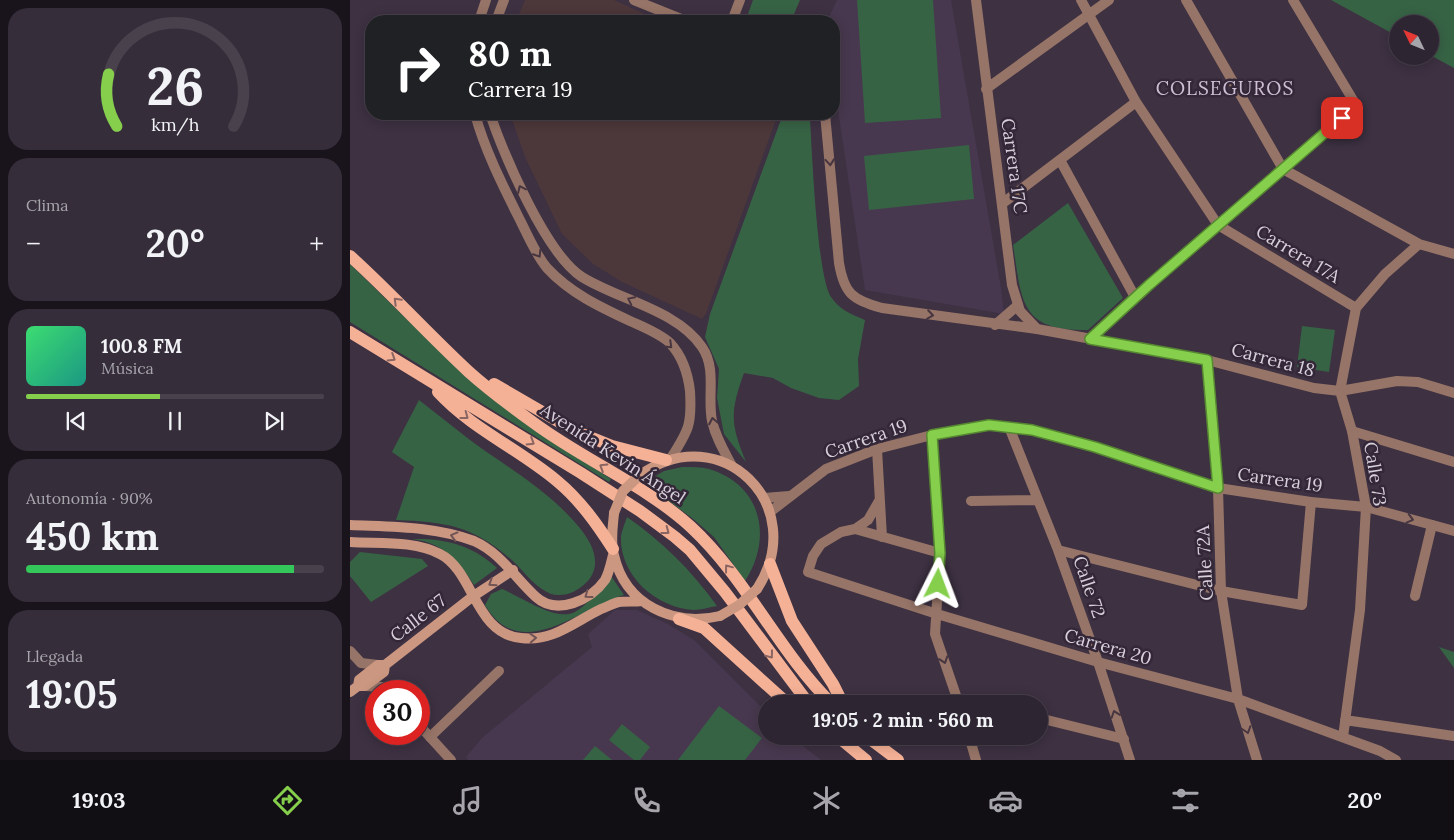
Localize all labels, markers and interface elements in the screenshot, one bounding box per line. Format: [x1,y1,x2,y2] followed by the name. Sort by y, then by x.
[1389,15,1439,65] north arrow
[1389,15,1439,65] map controls
[468,31,552,76] text: 80 m
[385,35,450,100] icon: right
[146,53,204,119] text: 26
[468,75,573,103] text: Carrera 19
[1156,76,1294,100] district label: COLSEGUROS
[1321,97,1363,139] pin
[1328,104,1356,132] icon: arrive
[151,113,199,136] text: km/h
[996,117,1033,216] street label: Carrera 17C
[824,158,835,166] one-way arrow
[517,185,527,194] one-way arrow
[26,195,69,215] text: Clima
[146,219,204,267] text: 20°
[1252,219,1345,288] street label: Carrera 17A
[26,226,41,262] text: −
[309,226,324,262] text: +
[531,249,541,258] one-way arrow
[627,296,636,307] one-way arrow
[394,298,403,307] one-way arrow
[925,310,934,320] one-way arrow
[101,334,182,358] text: 100.8 FM
[1229,337,1317,382] street label: Carrera 18
[663,339,672,348] one-way arrow
[386,351,395,361] one-way arrow
[101,358,154,378] text: Música
[535,397,690,509] street label: Avenida Kevin Ángel
[62,407,90,435] icon: previous
[161,407,189,435] icon: pause
[260,407,288,435] icon: next
[459,411,468,419] one-way arrow
[822,414,910,463] street label: Carrera 19
[708,417,719,426] one-way arrow
[525,435,534,445] one-way arrow
[1359,440,1392,508] street label: Calle 73
[1236,462,1324,497] street label: Carrera 19
[599,463,608,473] one-way arrow
[26,488,153,508] text: Autonomía · 90%
[26,512,159,560] text: 450 km
[1405,513,1414,524] one-way arrow
[1191,524,1218,601] street label: Calle 72A
[660,525,670,534] one-way arrow
[450,531,458,541] one-way arrow
[1068,553,1111,621] street label: Calle 72
[911,557,963,609] position arrow
[726,565,734,574] one-way arrow
[489,577,498,586] one-way arrow
[585,588,594,598] one-way arrow
[385,589,450,647] street label: Calle 67
[1062,623,1154,670] street label: Carrera 20
[530,633,538,644] one-way arrow
[26,646,83,666] text: Llegada
[765,649,773,658] one-way arrow
[938,655,948,663] one-way arrow
[26,670,118,718] text: 19:05
[365,680,430,745] speed limit sign: 30
[812,708,994,732] text: 19:05 · 2 min · 560 m
[1111,710,1121,718] one-way arrow
[1242,725,1252,733] one-way arrow
[270,783,305,818] icon: directions
[450,783,485,818] icon: music
[629,783,664,818] icon: phone
[809,783,844,818] icon: climate
[988,783,1023,818] icon: car
[1168,783,1203,818] icon: filters
[72,786,126,814] text: 19:03
[1348,786,1382,814] text: 20°

